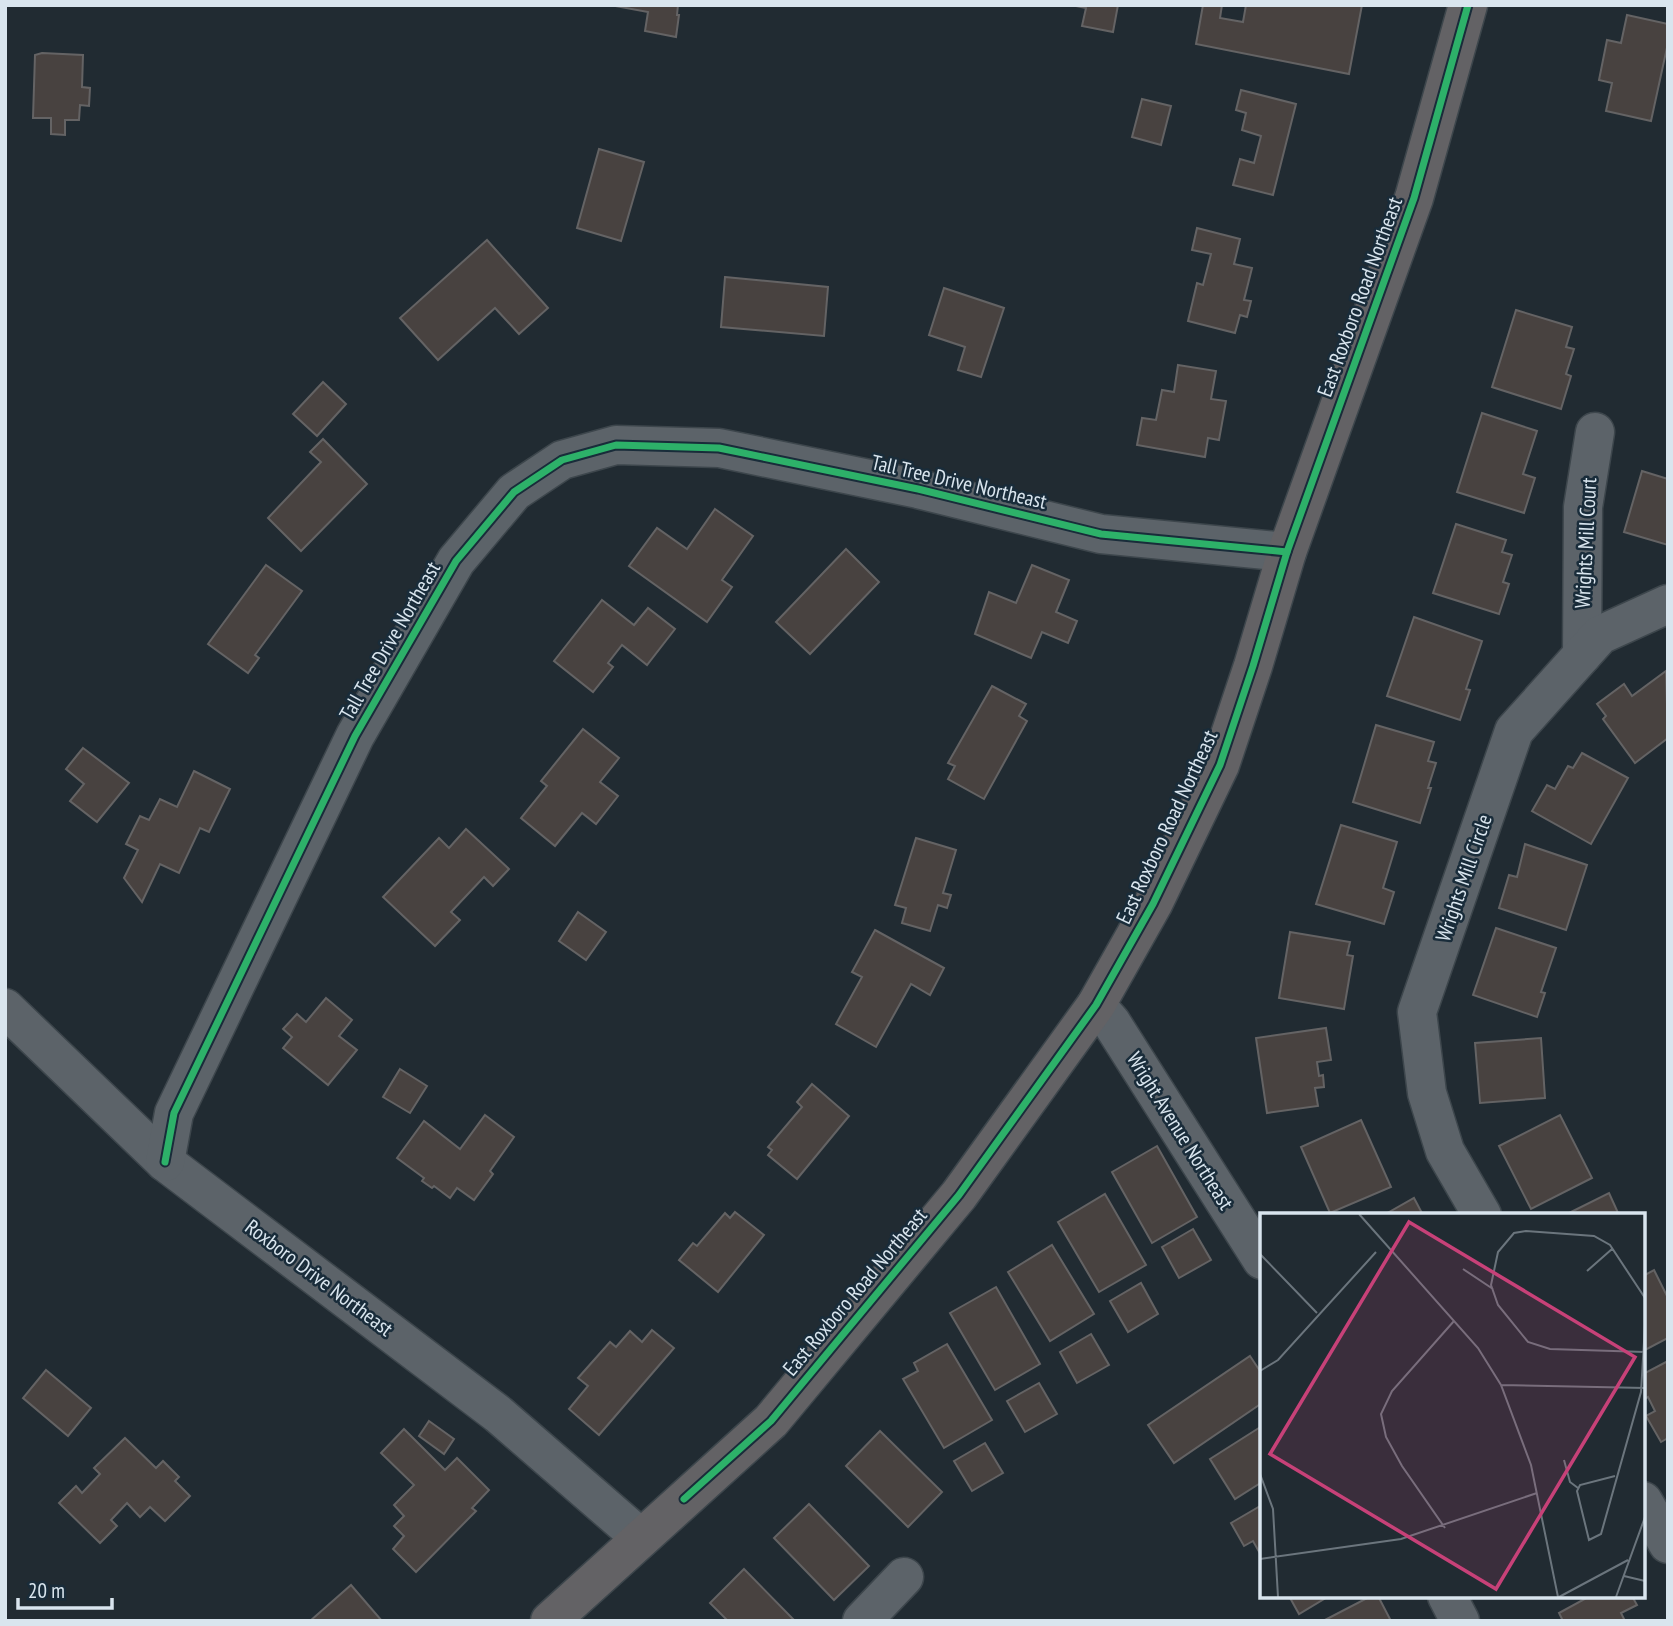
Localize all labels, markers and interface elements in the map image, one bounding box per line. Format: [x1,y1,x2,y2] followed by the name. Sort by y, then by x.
[1311,193,1408,400] street label: East Roxboro Road Northeast
[869,448,1050,515] street label: Tall Tree Drive Northeast
[1569,477,1602,609] street label: Wrights Mill Court
[333,556,446,725] street label: Tall Tree Drive Northeast
[1110,725,1223,928] street label: East Roxboro Road Northeast
[1429,811,1498,945] street label: Wrights Mill Circle
[1121,1047,1240,1215] street label: Wright Avenue Northeast
[777,1202,933,1381] street label: East Roxboro Road Northeast
[240,1213,399,1342] street label: Roxboro Drive Northeast
[1260,1213,1645,1598] inset map
[18,1566,112,1610] scale bar
[28,1577,65,1604] text: 20 m

